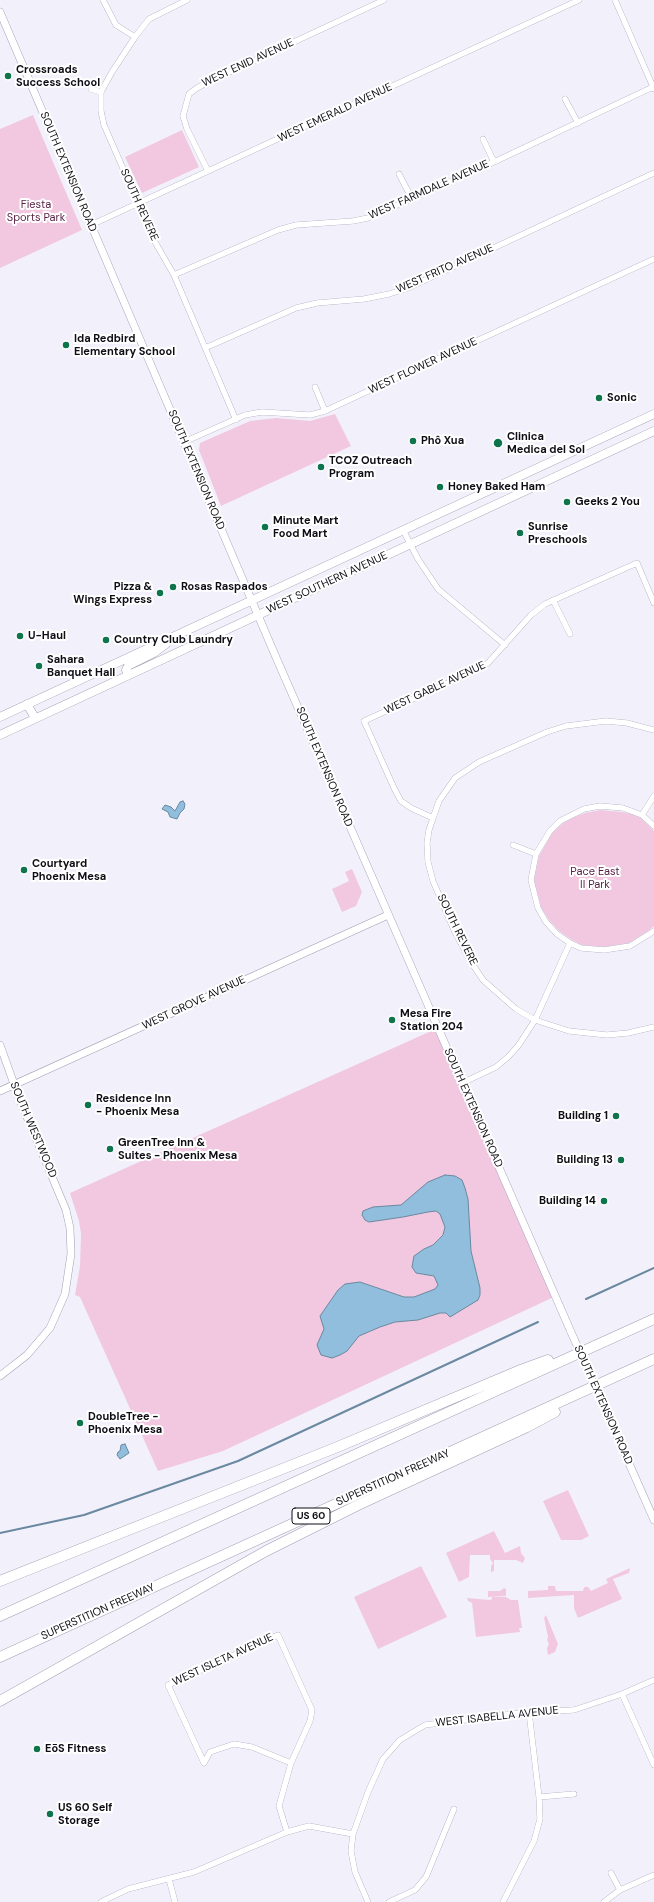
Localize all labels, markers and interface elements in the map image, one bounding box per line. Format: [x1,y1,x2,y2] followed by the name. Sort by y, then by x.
[200,36,296,90] street label: WEST ENID AVENUE
[16,63,100,89] place label: Crossroads Success School
[3,71,13,81] marker: Crossroads Success School
[276,81,394,145] street label: WEST EMERALD AVENUE
[37,110,99,234] street label: SOUTH EXTENSION ROAD
[367,157,491,223] street label: WEST FARMDALE AVENUE
[117,167,161,243] street label: SOUTH REVERE
[7,198,65,224] park label: Fiesta Sports Park
[394,242,496,296] street label: WEST FRITO AVENUE
[74,332,175,358] place label: Ida Redbird Elementary School
[367,335,479,397] street label: WEST FLOWER AVENUE
[61,340,71,350] marker: Ida Redbird Elementary School
[607,391,637,405] place label: Sonic
[594,393,604,403] marker: Sonic
[165,408,227,532] street label: SOUTH EXTENSION ROAD
[507,430,585,456] place label: Clinica Medica del Sol
[421,434,464,448] place label: Phô Xua
[408,436,418,446] marker: Phô Xua
[492,437,504,449] marker: Clinica Medica del Sol
[329,454,412,480] place label: TCOZ Outreach Program
[316,462,326,472] marker: TCOZ Outreach Program
[448,480,545,494] place label: Honey Baked Ham
[435,482,445,492] marker: Honey Baked Ham
[575,495,640,509] place label: Geeks 2 You
[562,497,572,507] marker: Geeks 2 You
[273,514,339,540] place label: Minute Mart Food Mart
[528,520,587,546] place label: Sunrise Preschools
[260,522,270,532] marker: Minute Mart Food Mart
[515,528,525,538] marker: Sunrise Preschools
[264,549,390,617] street label: WEST SOUTHERN AVENUE
[73,580,152,606] place label: Pizza & Wings Express
[181,580,267,594] place label: Rosas Raspados
[168,582,178,592] marker: Rosas Raspados
[155,588,165,598] marker: Pizza & Wings Express
[28,629,66,643] place label: U-Haul
[15,631,25,641] marker: U-Haul
[114,633,233,647] place label: Country Club Laundry
[101,635,111,645] marker: Country Club Laundry
[47,653,115,679] place label: Sahara Banquet Hall
[382,659,488,717] street label: WEST GABLE AVENUE
[34,661,44,671] marker: Sahara Banquet Hall
[293,705,355,829] street label: SOUTH EXTENSION ROAD
[32,857,106,883] place label: Courtyard Phoenix Mesa
[19,865,29,875] marker: Courtyard Phoenix Mesa
[570,865,620,891] park label: Pace East II Park
[434,892,480,968] street label: SOUTH REVERE
[140,973,248,1033] street label: WEST GROVE AVENUE
[400,1007,463,1033] place label: Mesa Fire Station 204
[387,1015,397,1025] marker: Mesa Fire Station 204
[441,1046,505,1170] street label: SOUTH EXTENSION ROAD
[7,1080,59,1180] street label: SOUTH WESTWOOD
[96,1092,179,1118] place label: Residence Inn - Phoenix Mesa
[83,1100,93,1110] marker: Residence Inn - Phoenix Mesa
[558,1109,608,1123] place label: Building 1
[611,1111,621,1121] marker: Building 1
[118,1136,237,1162] place label: GreenTree Inn & Suites - Phoenix Mesa
[105,1144,115,1154] marker: GreenTree Inn & Suites - Phoenix Mesa
[556,1153,613,1167] place label: Building 13
[616,1155,626,1165] marker: Building 13
[539,1194,596,1208] place label: Building 14
[599,1196,609,1206] marker: Building 14
[571,1343,635,1467] street label: SOUTH EXTENSION ROAD
[88,1410,162,1436] place label: DoubleTree - Phoenix Mesa
[75,1418,85,1428] marker: DoubleTree - Phoenix Mesa
[334,1447,452,1509] street label: SUPERSTITION FREEWAY
[292,1508,330,1524] road number: US 60
[39,1581,157,1643] street label: SUPERSTITION FREEWAY
[171,1631,275,1689] street label: WEST ISLETA AVENUE
[435,1704,559,1730] street label: WEST ISABELLA AVENUE
[45,1742,106,1756] place label: EōS Fitness
[32,1744,42,1754] marker: EōS Fitness
[58,1801,112,1827] place label: US 60 Self Storage
[45,1809,55,1819] marker: US 60 Self Storage

